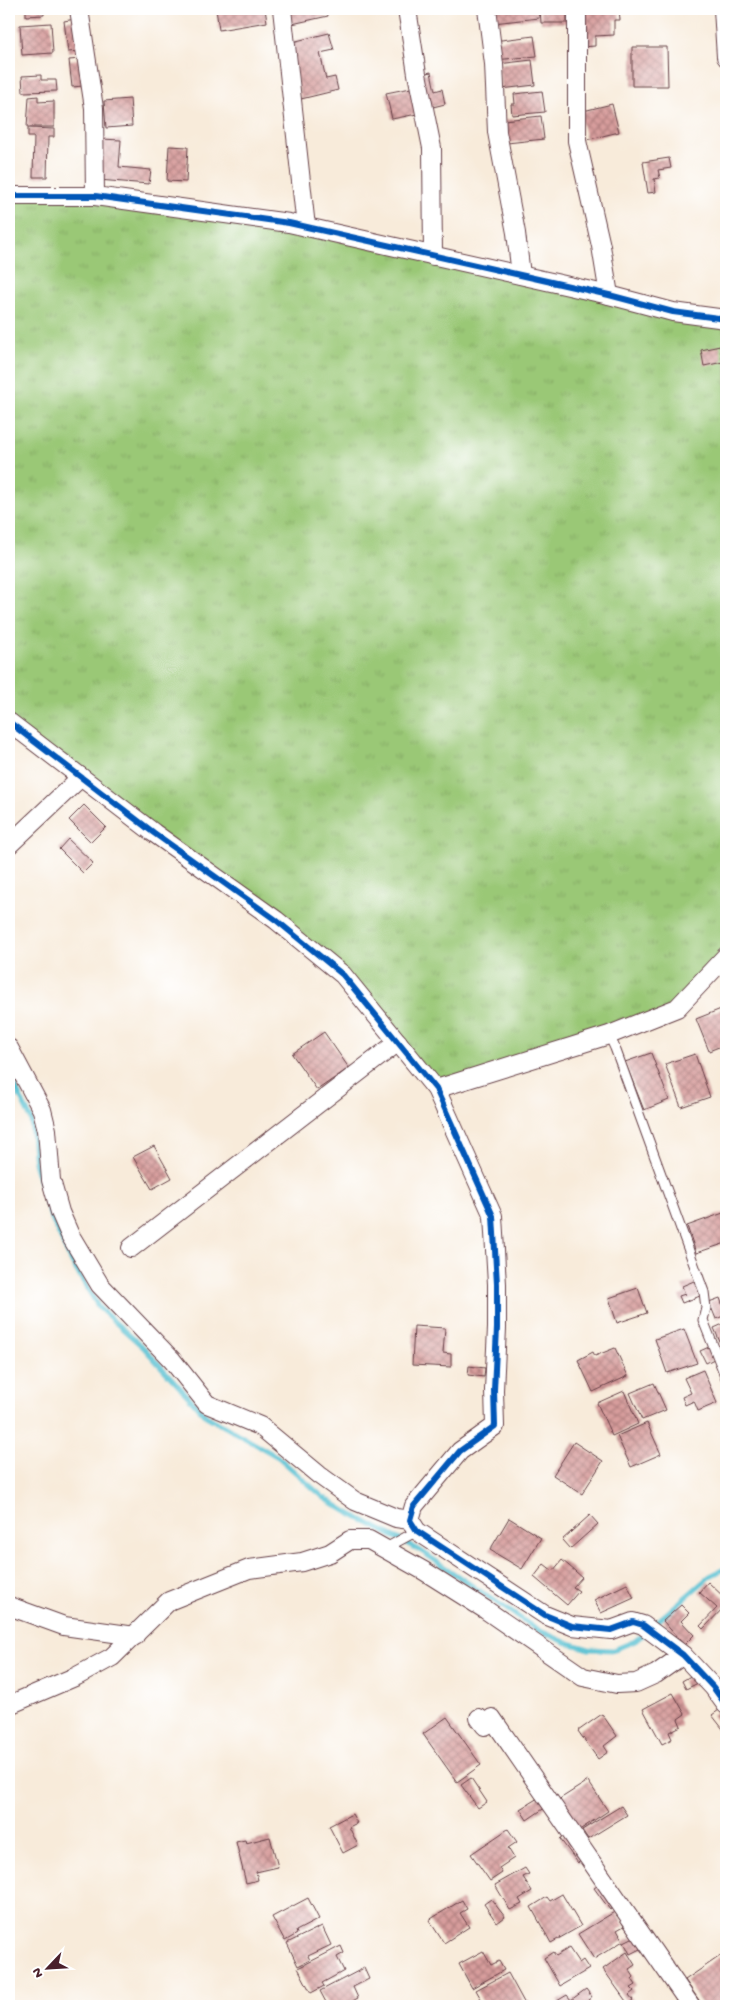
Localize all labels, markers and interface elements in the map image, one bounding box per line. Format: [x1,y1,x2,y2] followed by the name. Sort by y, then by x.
[22,1942,72,1992] north arrow
[29,1965,48,1980] text: N

